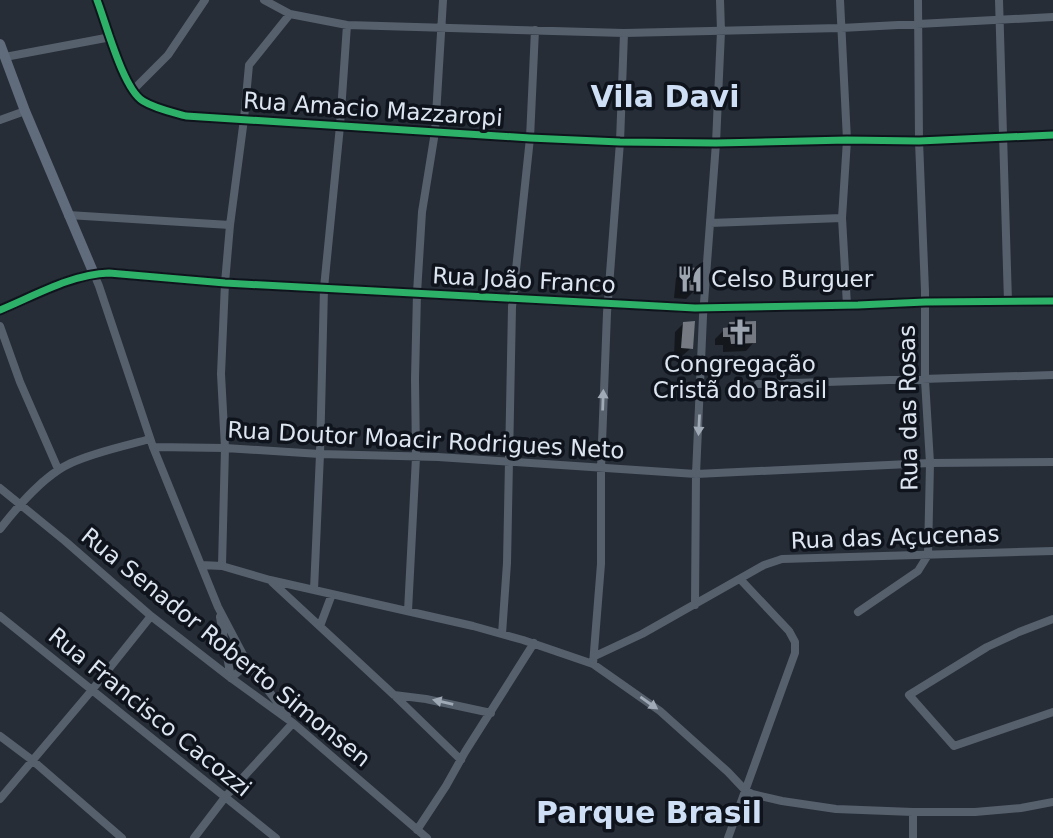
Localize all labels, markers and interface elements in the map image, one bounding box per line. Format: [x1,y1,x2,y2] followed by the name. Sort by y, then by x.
[591,79,739,114] district label: Vila Davi
[243,87,503,131] street label: Rua Amacio Mazzaropi
[432,262,616,298] street label: Rua João Franco
[675,264,705,294] restaurant icon: Celso Burguer
[711,266,874,292] place label: Celso Burguer
[725,317,755,347] church icon: Congregação Cristã do Brasil
[894,325,922,491] street label: Rua das Rosas
[653,351,827,403] place label: Congregação Cristã do Brasil
[598,389,609,411] one-way arrow
[693,414,704,436] one-way arrow
[227,417,625,463] street label: Rua Doutor Moacir Rodrigues Neto
[790,520,1000,554] street label: Rua das Açucenas
[76,522,376,772] street label: Rua Senador Roberto Simonsen
[43,622,257,802] street label: Rua Francisco Cacozzi
[640,696,658,710] one-way arrow
[432,697,454,708] one-way arrow
[536,795,762,830] district label: Parque Brasil

